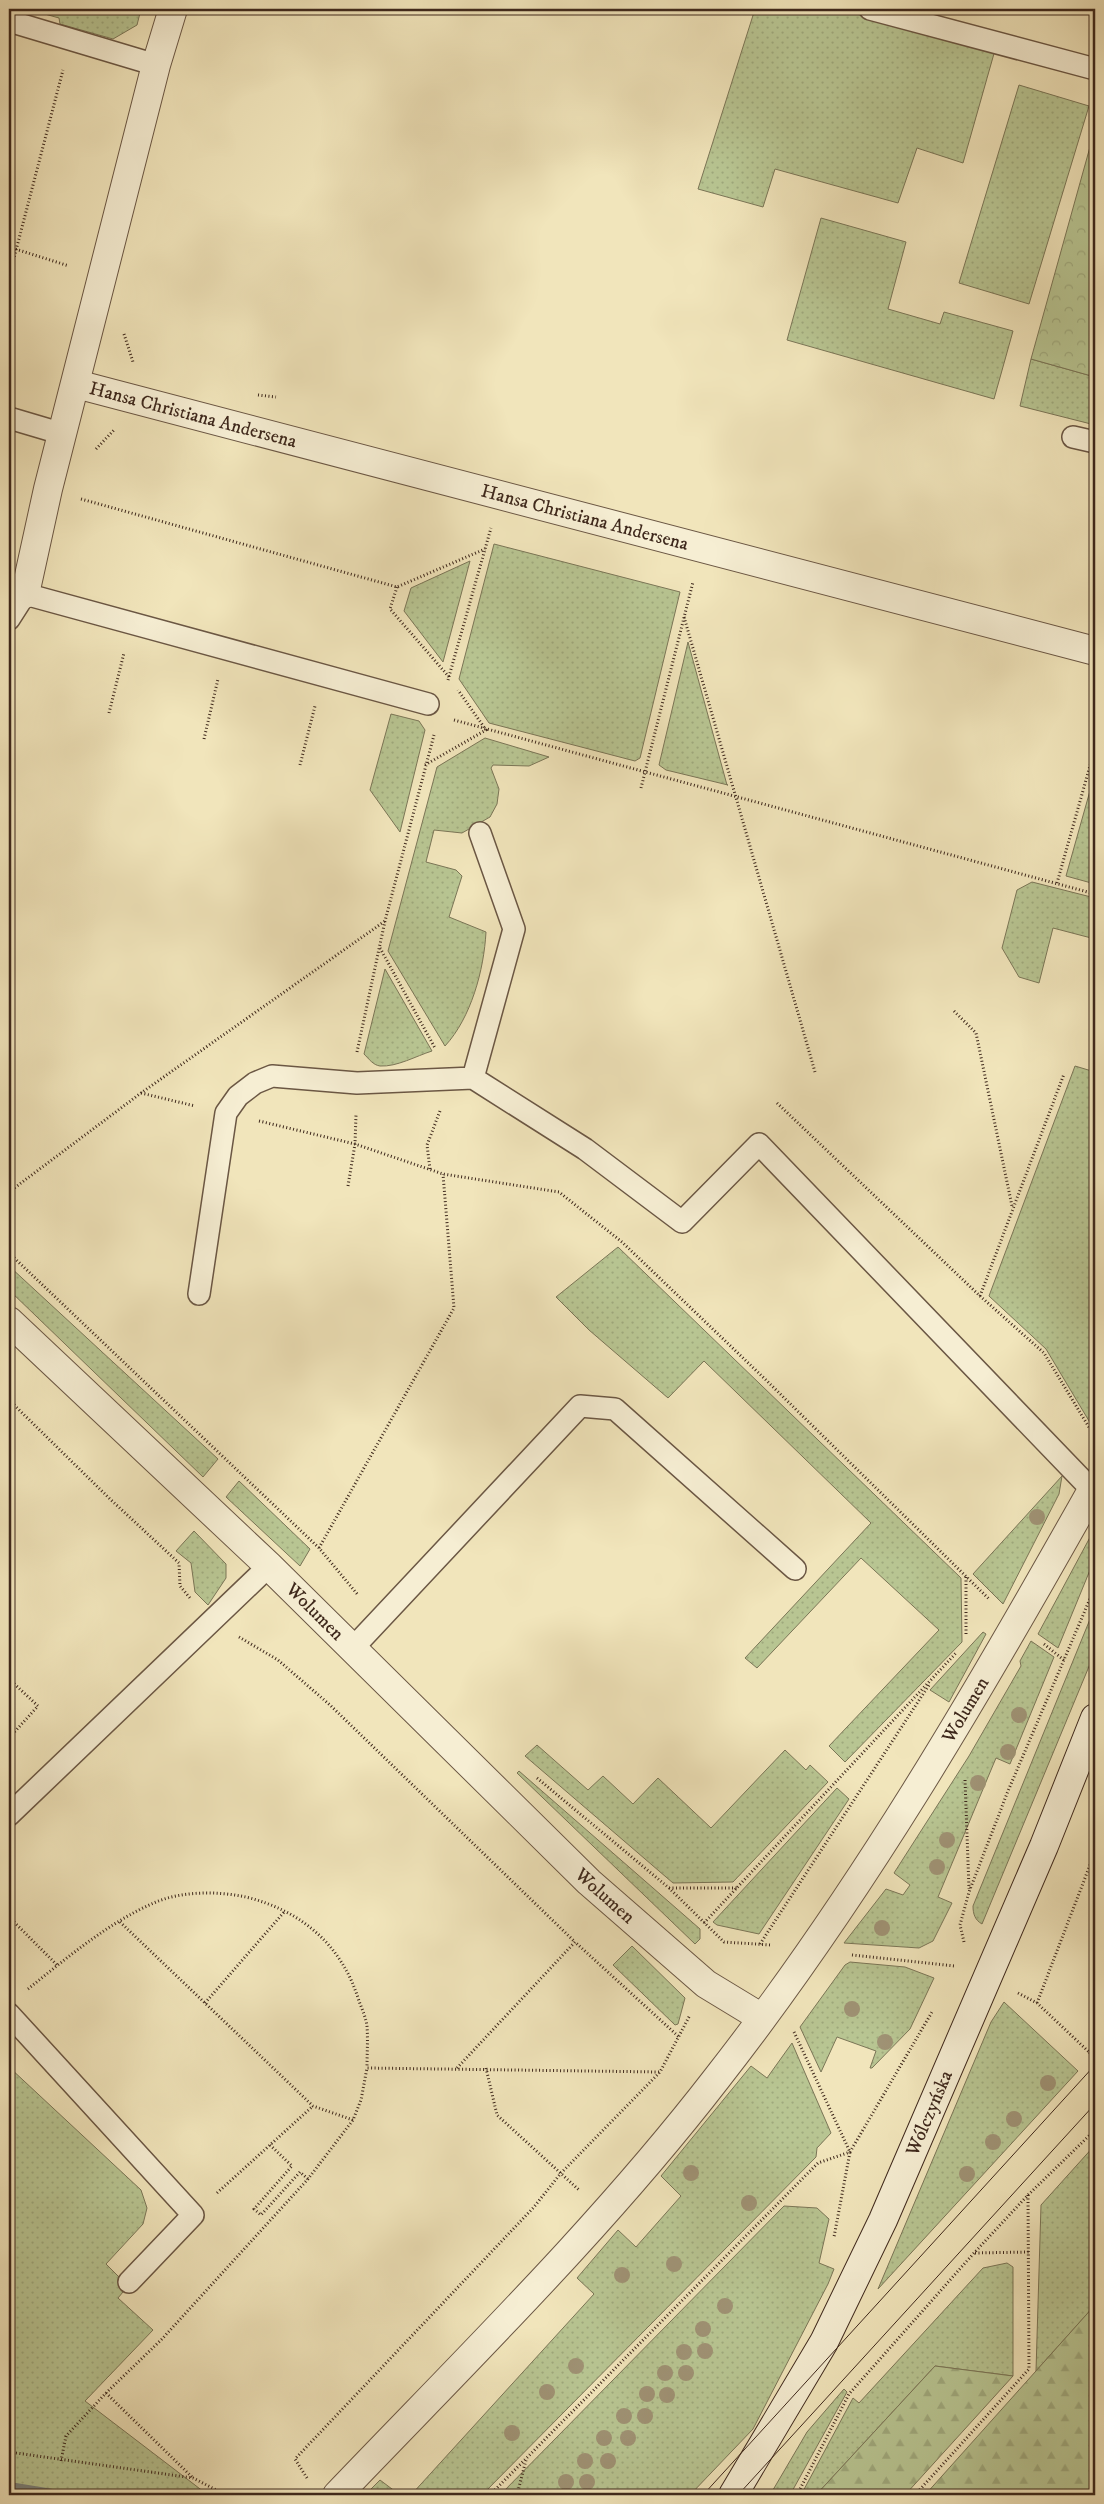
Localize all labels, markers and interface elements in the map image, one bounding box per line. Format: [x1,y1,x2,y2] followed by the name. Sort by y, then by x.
[87,377,299,453] street label: Hansa Christiana Andersena
[479,479,691,555] street label: Hansa Christiana Andersena
[280,1577,349,1645] street label: Wolumen
[936,1673,994,1748] street label: Wolumen
[569,1862,640,1928] street label: Wolumen
[900,2067,958,2160] street label: Wólczyńska

